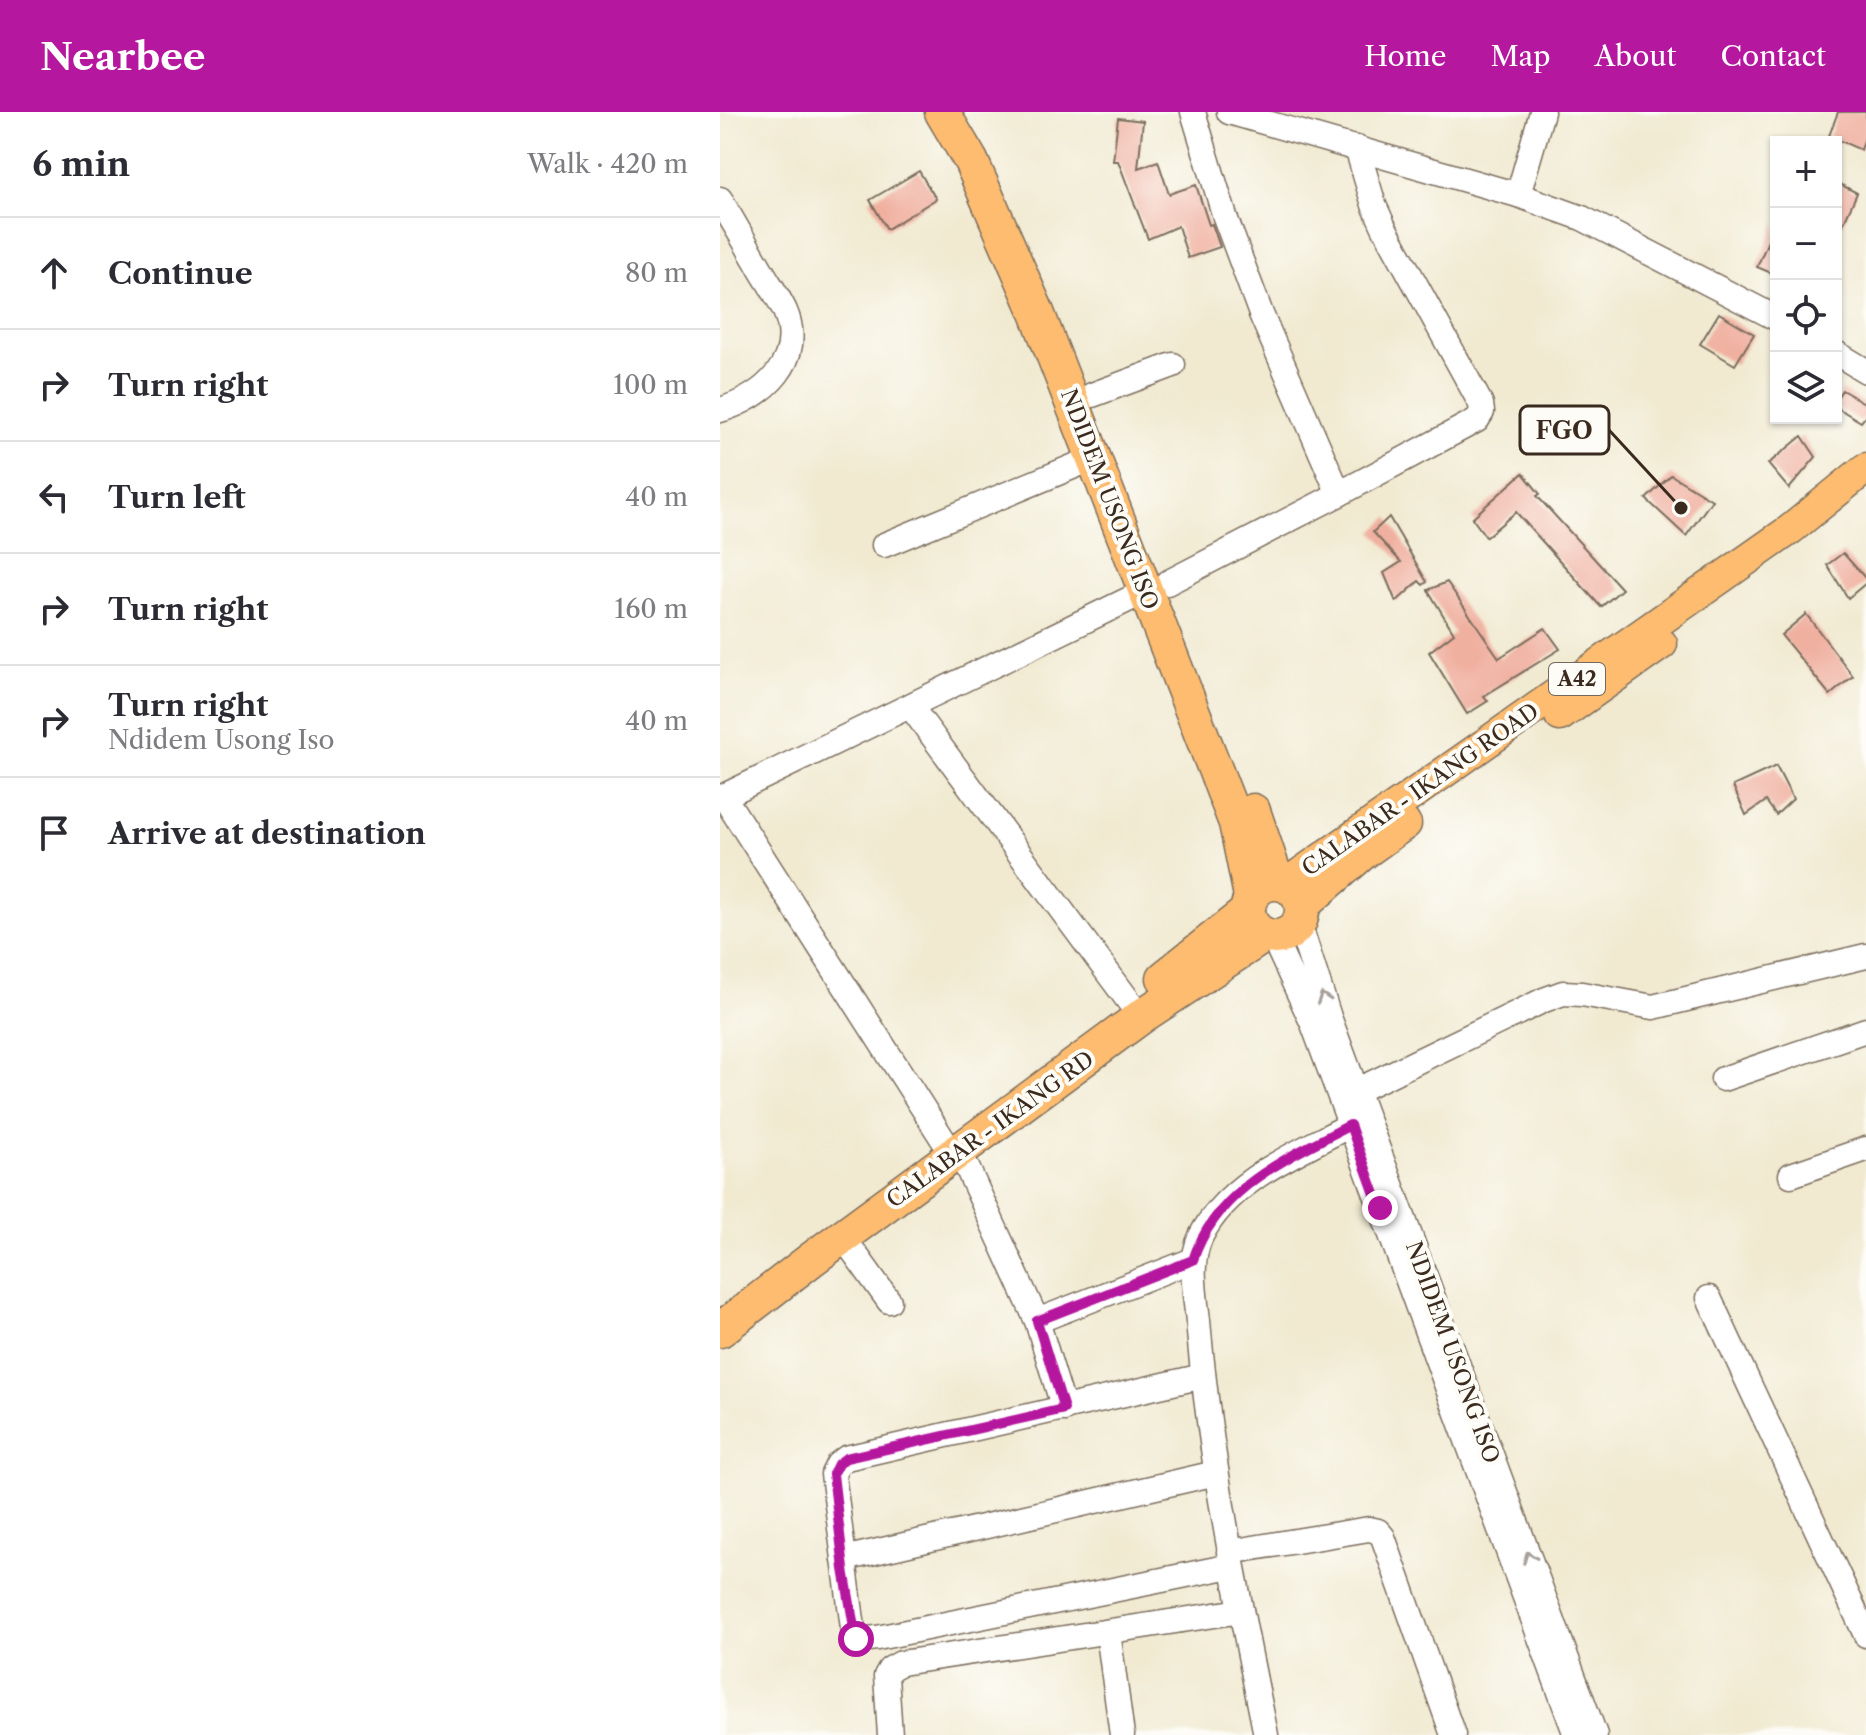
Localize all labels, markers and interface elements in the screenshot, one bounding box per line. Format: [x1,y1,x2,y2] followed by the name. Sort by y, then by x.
[40,33,206,80] text: Nearbee
[1364,39,1446,73] text: Home
[1490,39,1550,73] text: Map
[1594,39,1676,73] text: About
[1720,39,1826,73] text: Contact
[1770,136,1842,424] map controls
[1770,136,1842,208] button: +
[32,143,130,185] text: 6 min
[527,148,688,180] text: Walk · 420 m
[1770,208,1842,280] button: −
[32,251,76,295] icon: ahead
[108,255,253,292] text: Continue
[625,257,688,289] text: 80 m
[1770,280,1842,352] button: locate
[1770,352,1842,424] button: layers
[32,363,76,407] icon: right
[108,367,268,404] text: Turn right
[613,369,688,401] text: 100 m
[1055,385,1164,613] street label: NDIDEM USONG ISO
[1520,406,1609,454] callout: FGO
[1535,416,1593,445] text: FGO
[32,475,76,519] icon: left
[108,479,245,516] text: Turn left
[625,481,688,513] text: 40 m
[32,587,76,631] icon: right
[108,591,268,628] text: Turn right
[614,593,688,625] text: 160 m
[1549,663,1605,695] road number: A42
[108,687,268,724] text: Turn right
[1297,697,1544,882] street label: CALABAR - IKANG ROAD
[32,699,76,743] icon: right
[625,705,688,737] text: 40 m
[108,724,335,756] text: Ndidem Usong Iso
[32,811,76,855] icon: arrive
[108,815,426,852] text: Arrive at destination
[1316,991,1332,1005] one-way arrow
[882,1045,1099,1214] street label: CALABAR - IKANG RD
[1362,1190,1398,1226] route end
[1400,1237,1505,1467] street label: NDIDEM USONG ISO
[1522,1551,1539,1565] one-way arrow
[838,1621,874,1657] route start

